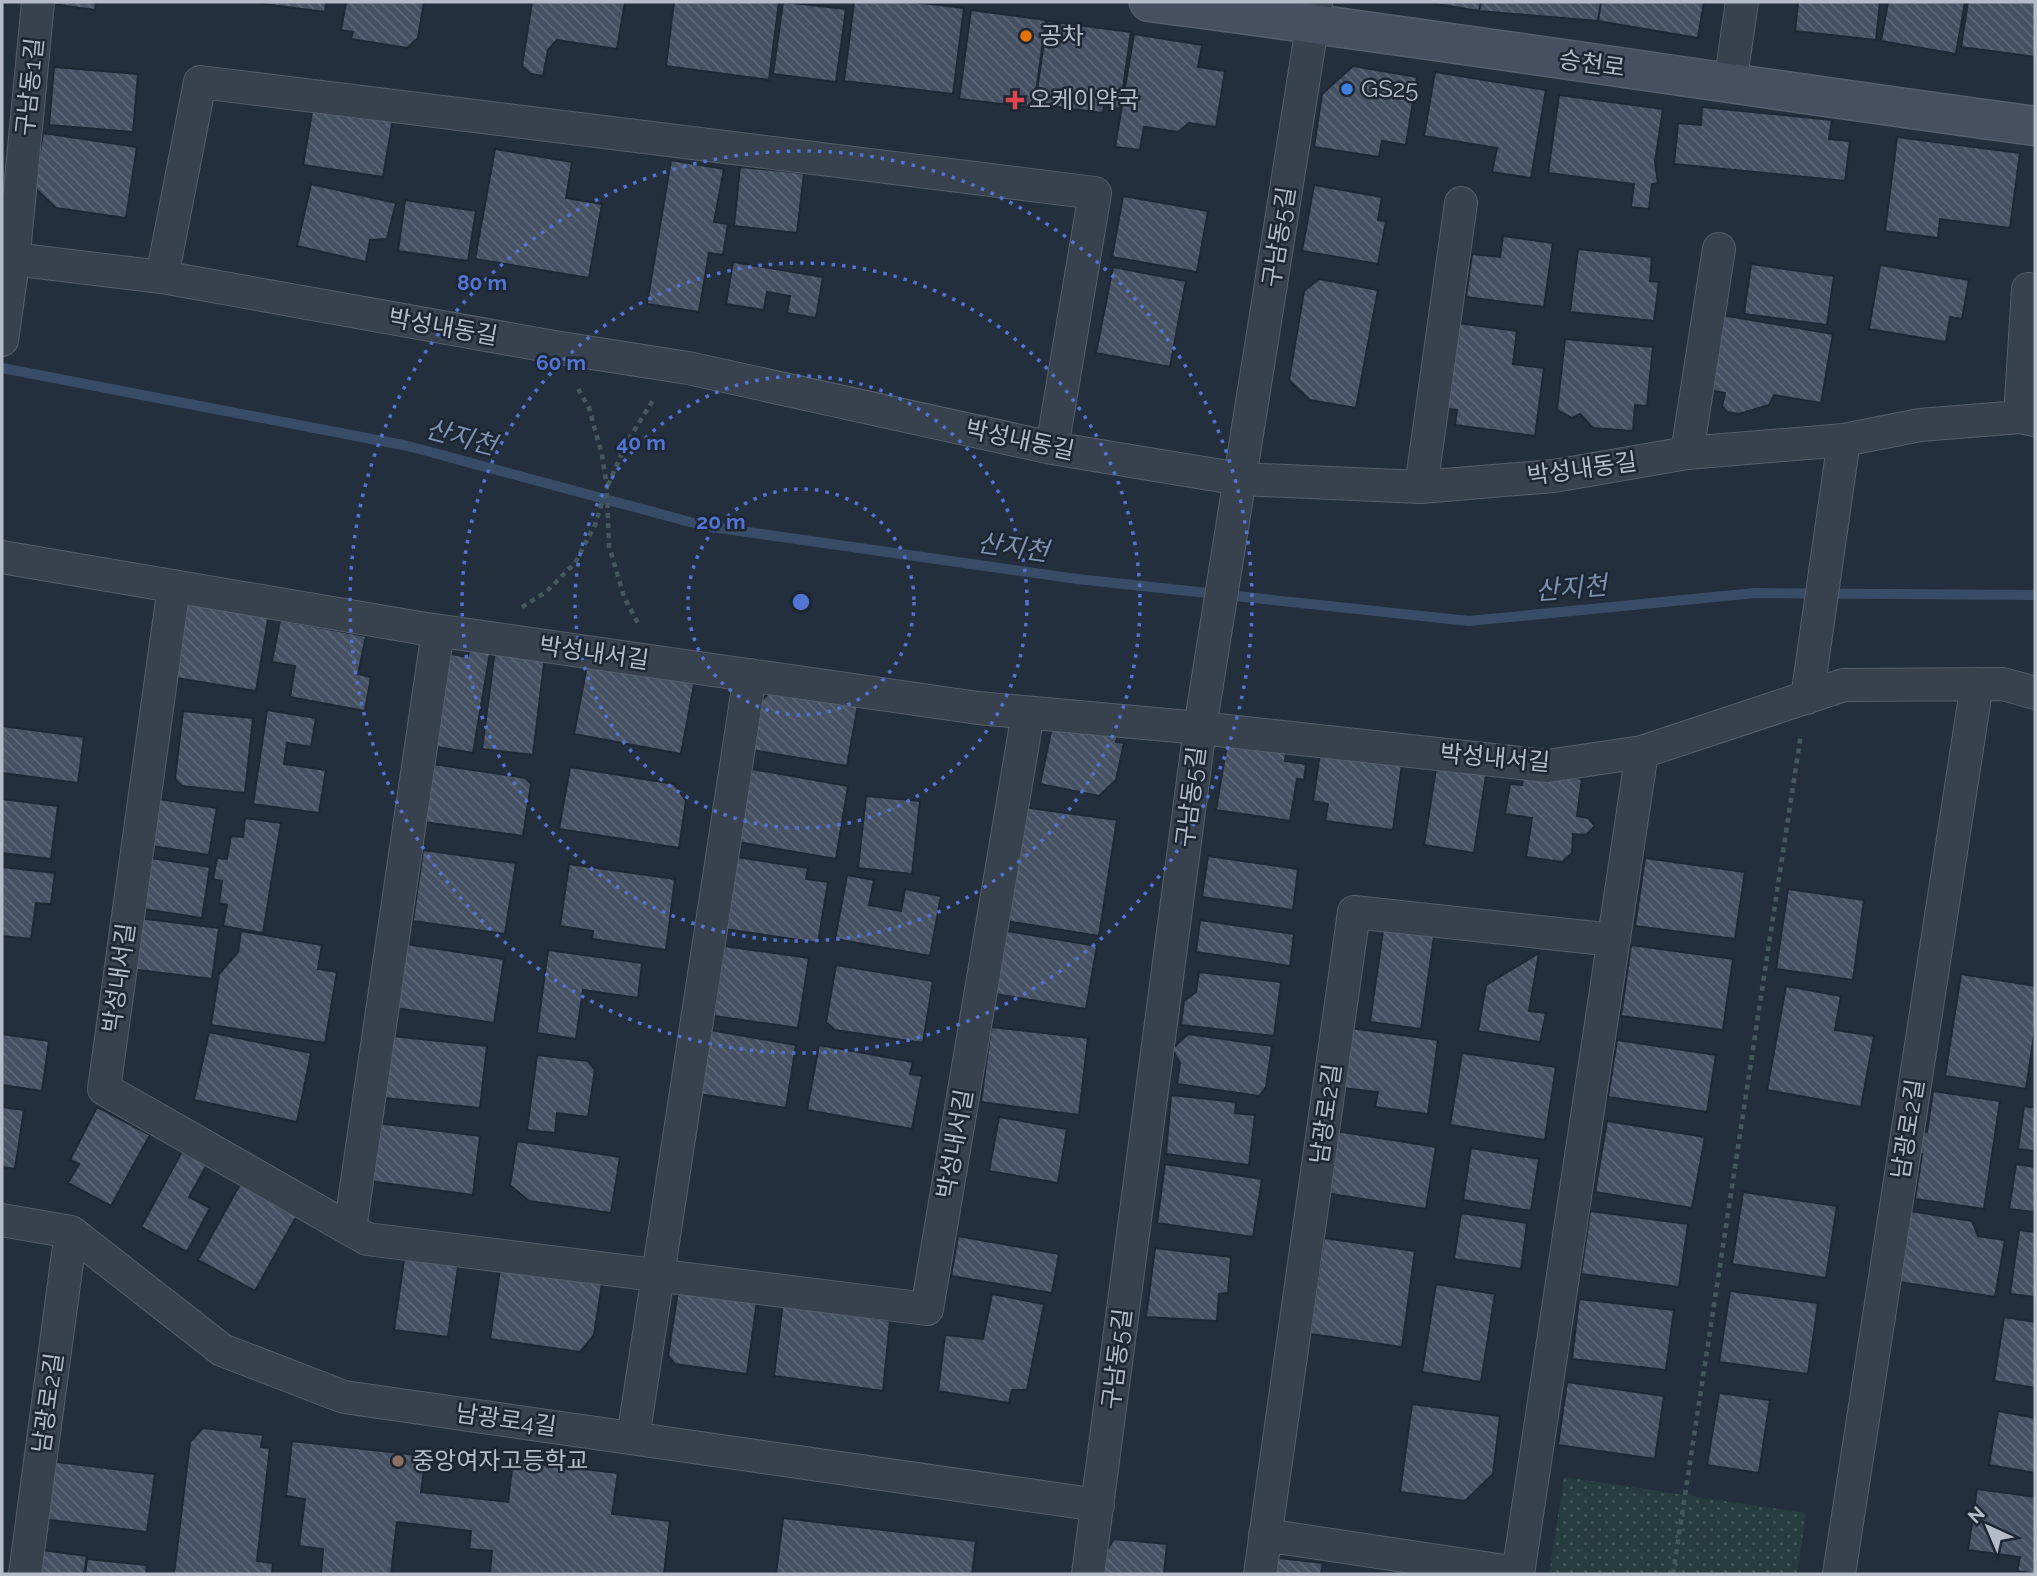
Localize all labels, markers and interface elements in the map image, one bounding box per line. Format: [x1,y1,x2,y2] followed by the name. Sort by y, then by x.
[1040,21,1084,50] place label: 공차
[1018,28,1034,44] marker: 공차
[10,36,49,137] street label: 구남동1길
[1557,45,1627,82] street label: 승천로
[1361,74,1418,103] place label: GS25
[1339,81,1355,97] marker: GS25
[1029,85,1139,114] place label: 오케이약국
[1007,92,1023,108] marker: 오케이약국
[1256,185,1301,289] street label: 구남동5길
[457,270,507,295] text: 80 m
[386,303,500,350] street label: 박성내동길
[536,350,586,375] text: 60 m
[422,413,503,462] water label: 산지천
[963,414,1077,465] street label: 박성내동길
[616,430,666,455] text: 40 m
[1525,446,1639,491] street label: 박성내동길
[696,509,746,534] text: 20 m
[975,527,1054,567] water label: 산지천
[1534,570,1611,606] water label: 산지천
[789,590,813,614] centre of rings
[537,630,651,675] street label: 박성내서길
[1439,738,1551,777] street label: 박성내서길
[1170,745,1211,849] street label: 구남동5길
[96,921,141,1035] street label: 박성내서길
[1304,1062,1347,1166] street label: 남광로2길
[1885,1077,1930,1181] street label: 남광로2길
[931,1087,978,1201] street label: 박성내서길
[1096,1307,1137,1411] street label: 구남동5길
[26,1351,69,1455] street label: 남광로2길
[454,1398,558,1441] street label: 남광로4길
[412,1446,589,1475] place label: 중앙여자고등학교
[390,1453,406,1469] marker: 중앙여자고등학교
[1953,1492,2023,1562] north arrow
[1963,1502,1989,1528] text: N

